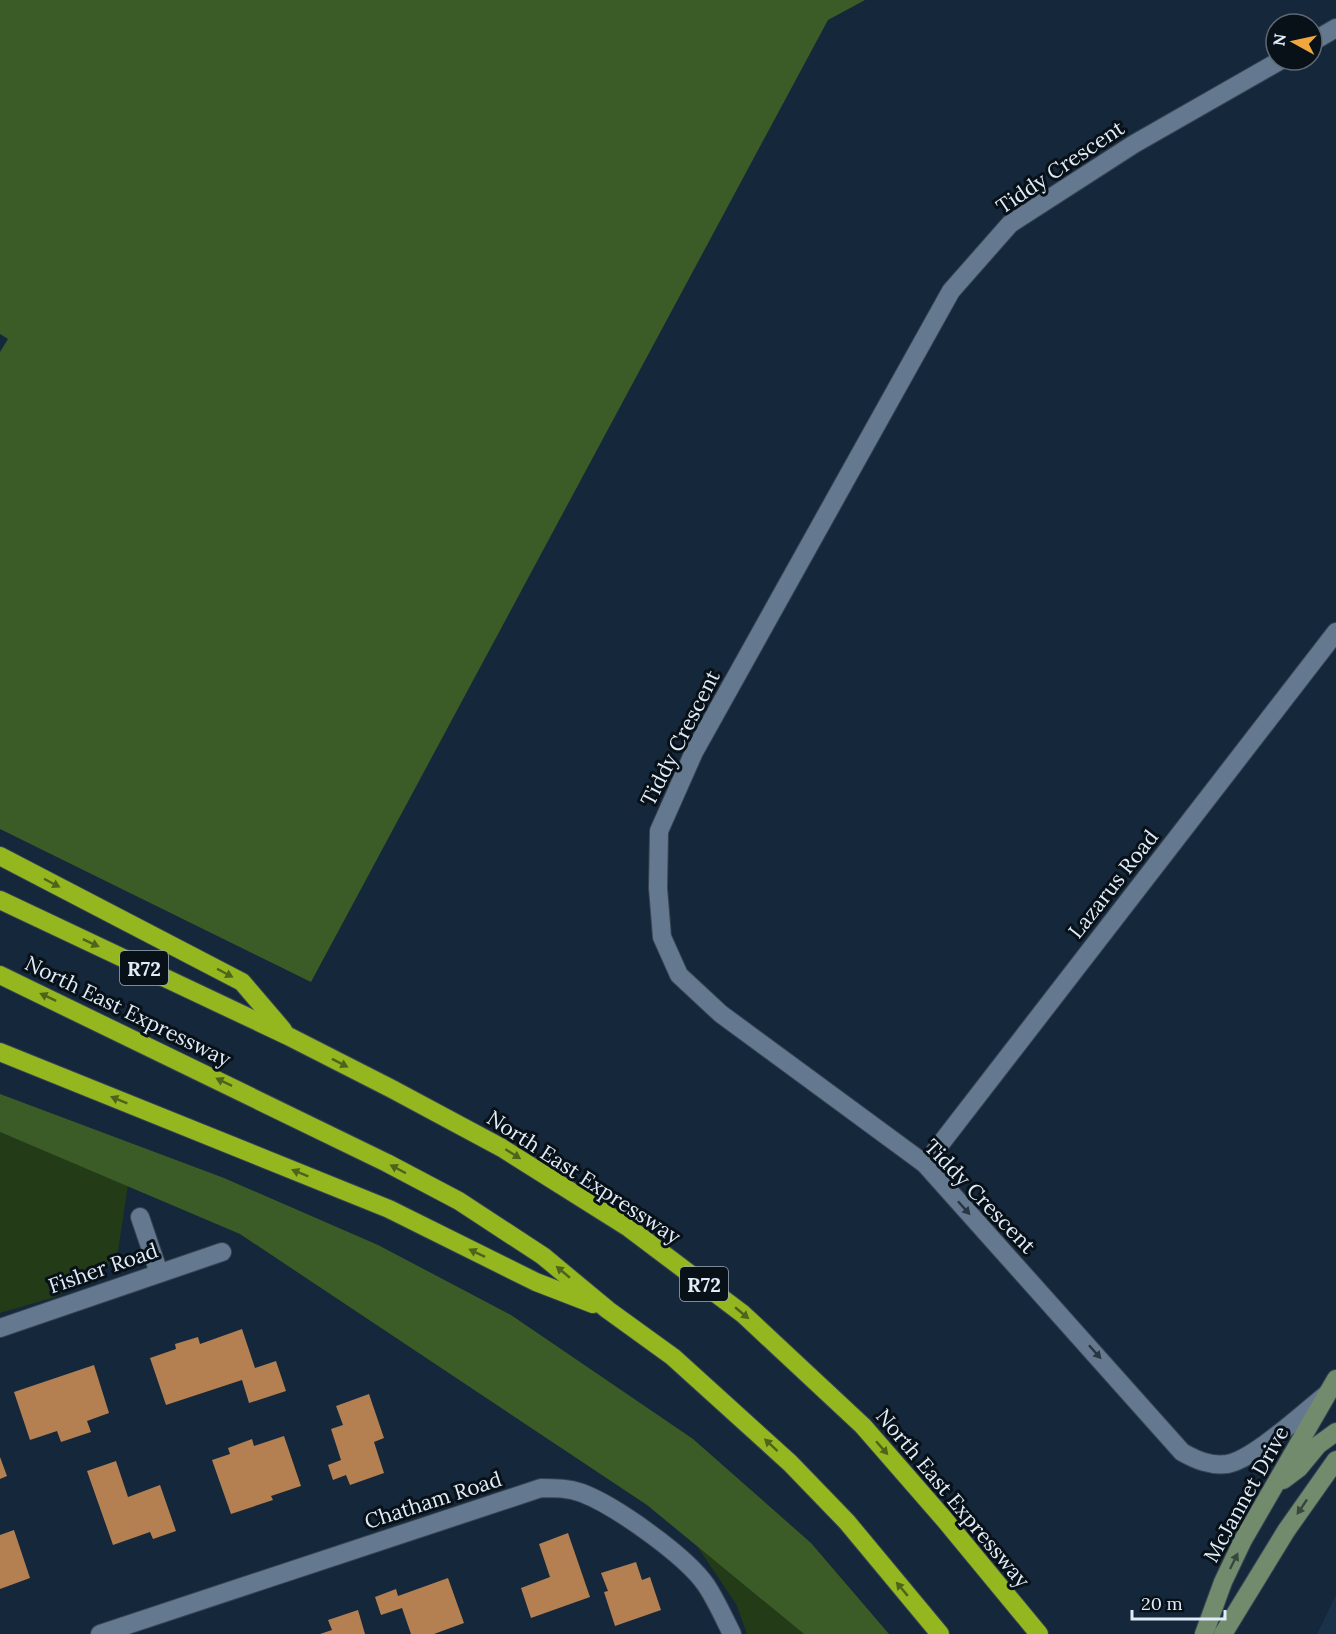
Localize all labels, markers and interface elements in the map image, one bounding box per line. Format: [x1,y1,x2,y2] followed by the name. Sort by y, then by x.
[1264,12,1324,72] north arrow
[1268,32,1290,47] text: N
[991,114,1130,220] street label: Tiddy Crescent
[634,665,726,810] street label: Tiddy Crescent
[1062,824,1164,944] street label: Lazarus Road
[43,877,61,887] one-way arrow
[82,938,99,947] one-way arrow
[21,949,235,1073] street label: North East Expressway
[120,951,168,985] road number: R72
[216,968,233,978] one-way arrow
[40,993,57,1002] one-way arrow
[332,1058,349,1068] one-way arrow
[215,1078,232,1087] one-way arrow
[110,1095,128,1104] one-way arrow
[482,1104,686,1250] street label: North East Expressway
[919,1133,1042,1260] street label: Tiddy Crescent
[505,1149,521,1160] one-way arrow
[389,1164,406,1174] one-way arrow
[291,1168,309,1177] one-way arrow
[957,1200,971,1215] one-way arrow
[45,1237,161,1299] street label: Fisher Road
[469,1249,486,1258] one-way arrow
[556,1266,571,1279] one-way arrow
[680,1267,728,1301] road number: R72
[734,1306,749,1319] one-way arrow
[1088,1345,1102,1360] one-way arrow
[870,1403,1036,1593] street label: North East Expressway
[1197,1421,1295,1567] street label: McJannet Drive
[764,1439,779,1452] one-way arrow
[876,1440,889,1456] one-way arrow
[361,1465,505,1535] street label: Chatham Road
[1297,1499,1308,1515] one-way arrow
[1229,1552,1238,1569] one-way arrow
[896,1581,909,1597] one-way arrow
[1132,1583,1225,1621] scale bar
[1141,1592,1183,1615] text: 20 m

